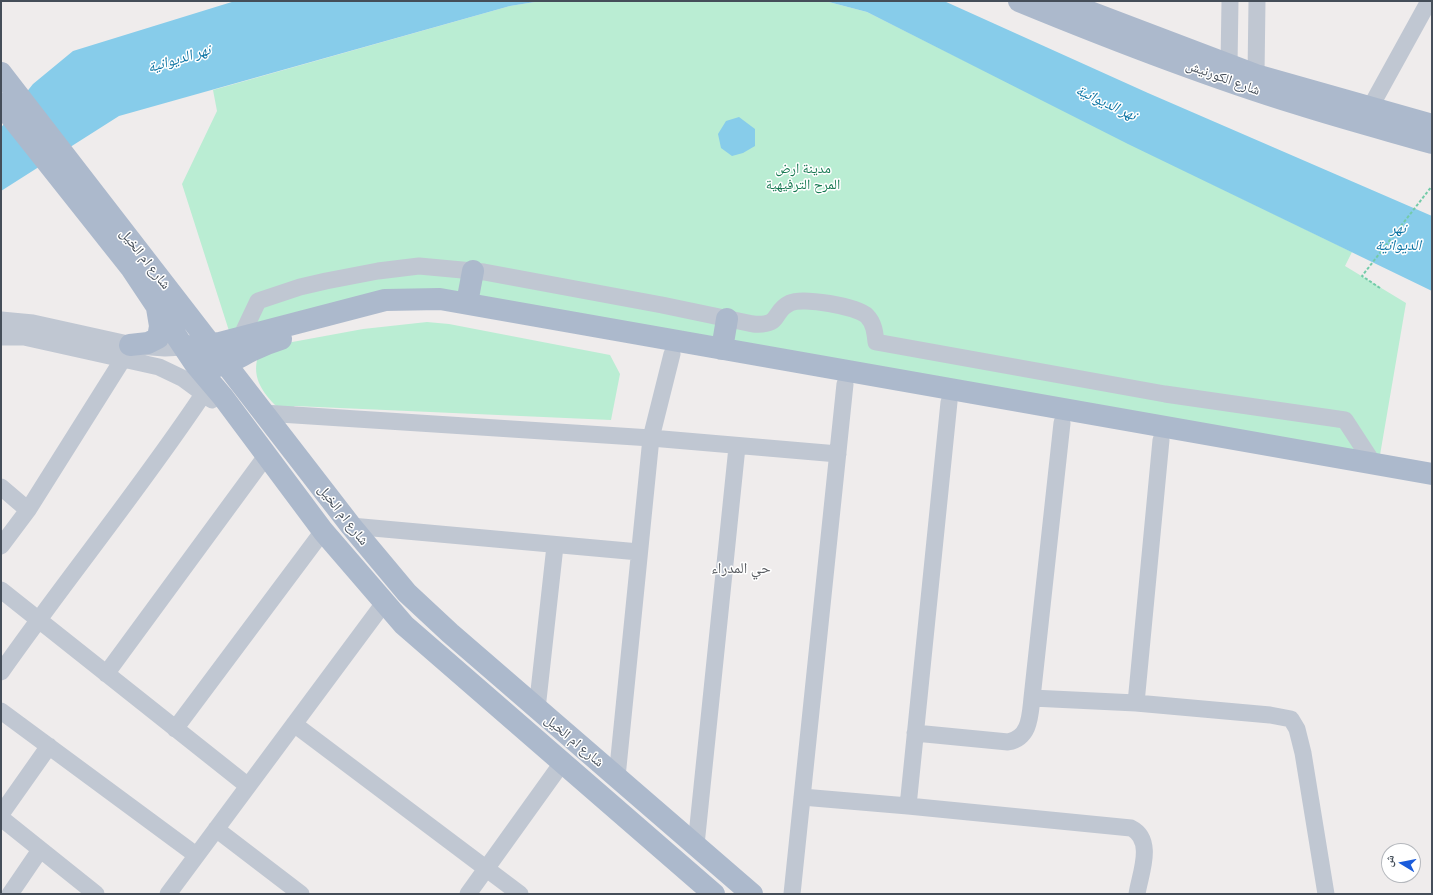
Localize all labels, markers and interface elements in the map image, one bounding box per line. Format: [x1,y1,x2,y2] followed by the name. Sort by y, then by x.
[145,41,213,77] water label: نهر الديوانية
[1184,57,1262,99] street label: شارع الكورنيش
[1073,81,1139,125] water label: نهر الديوانية
[766,161,840,194] park label: مدينة ارض المرح الترفيهية
[1375,220,1421,255] water label: نهر الديوانية
[116,225,174,293] street label: شارع ام الخيل
[314,481,372,549] street label: شارع ام الخيل
[711,560,771,578] district label: حي المدراء
[541,711,607,771] street label: شارع ام الخيل
[1381,843,1421,883] north arrow
[1382,854,1397,868] text: ش

